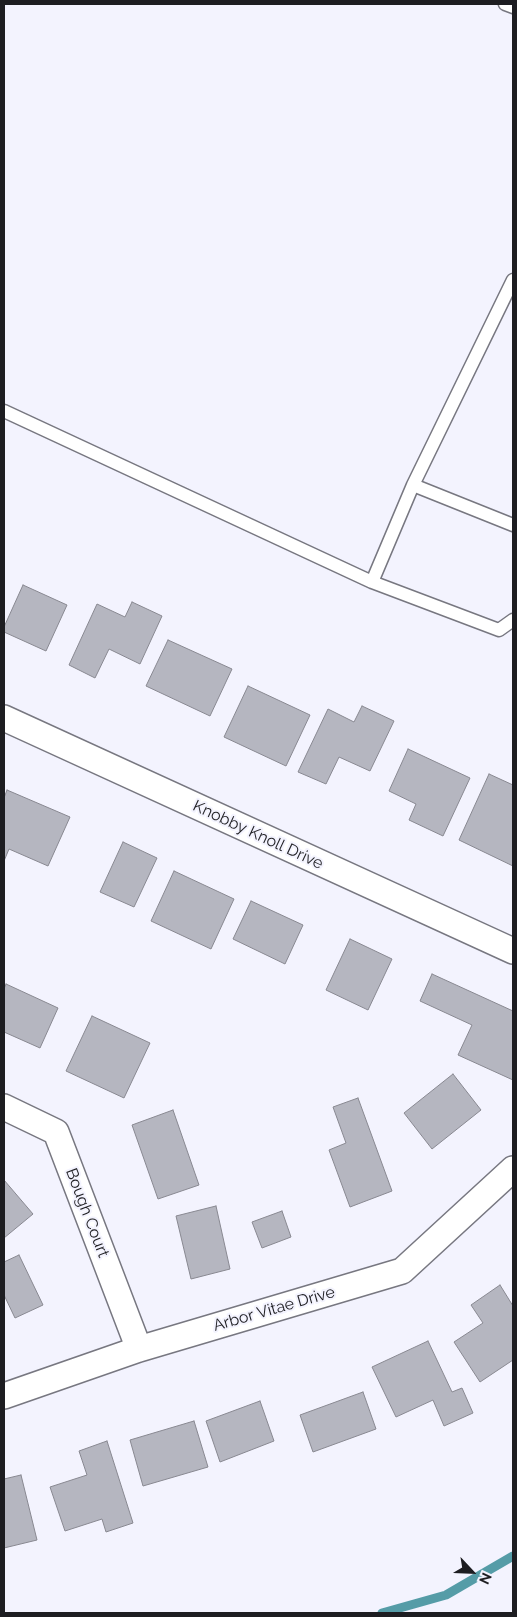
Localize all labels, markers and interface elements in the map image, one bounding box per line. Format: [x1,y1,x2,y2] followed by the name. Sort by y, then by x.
[190,796,326,874] street label: Knobby Knoll Drive
[61,1166,113,1260] street label: Bough Court
[211,1282,337,1336] street label: Arbor Vitae Drive
[447,1547,497,1597] north arrow
[476,1570,495,1587] text: N

